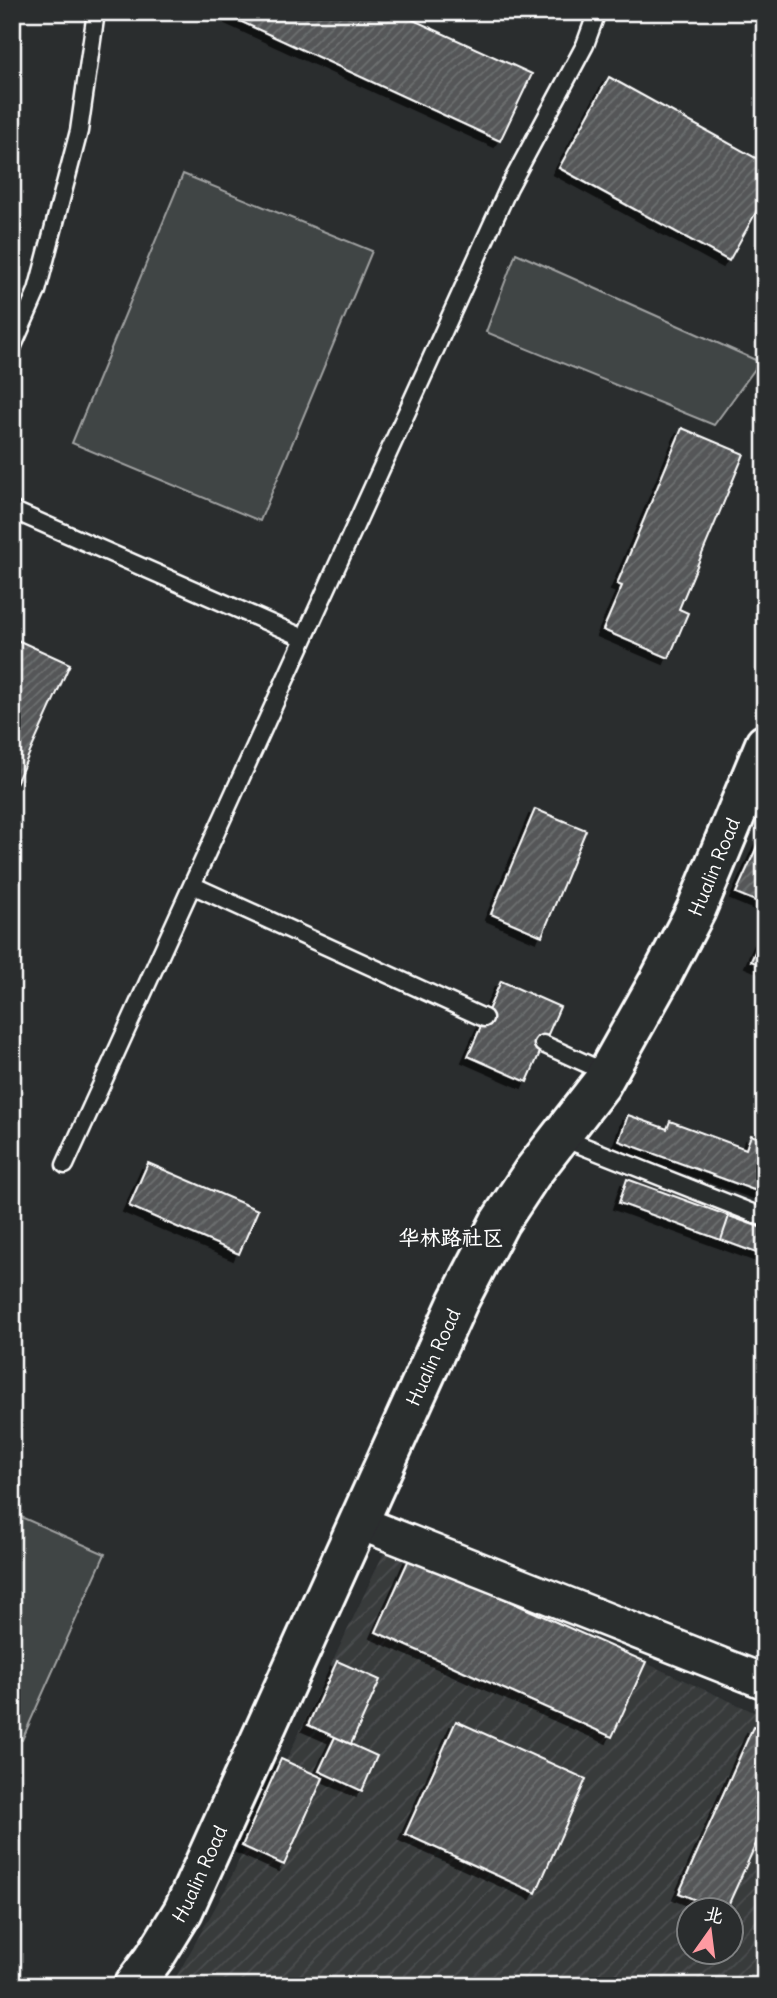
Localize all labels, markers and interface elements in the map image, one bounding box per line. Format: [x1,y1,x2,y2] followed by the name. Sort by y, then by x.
[683,814,745,920] street label: Hualin Road
[399,1224,504,1251] district label: 华林路社区
[401,1305,466,1410] street label: Hualin Road
[167,1821,232,1927] street label: Hualin Road
[676,1896,746,1966] north arrow
[702,1901,726,1928] text: 北

